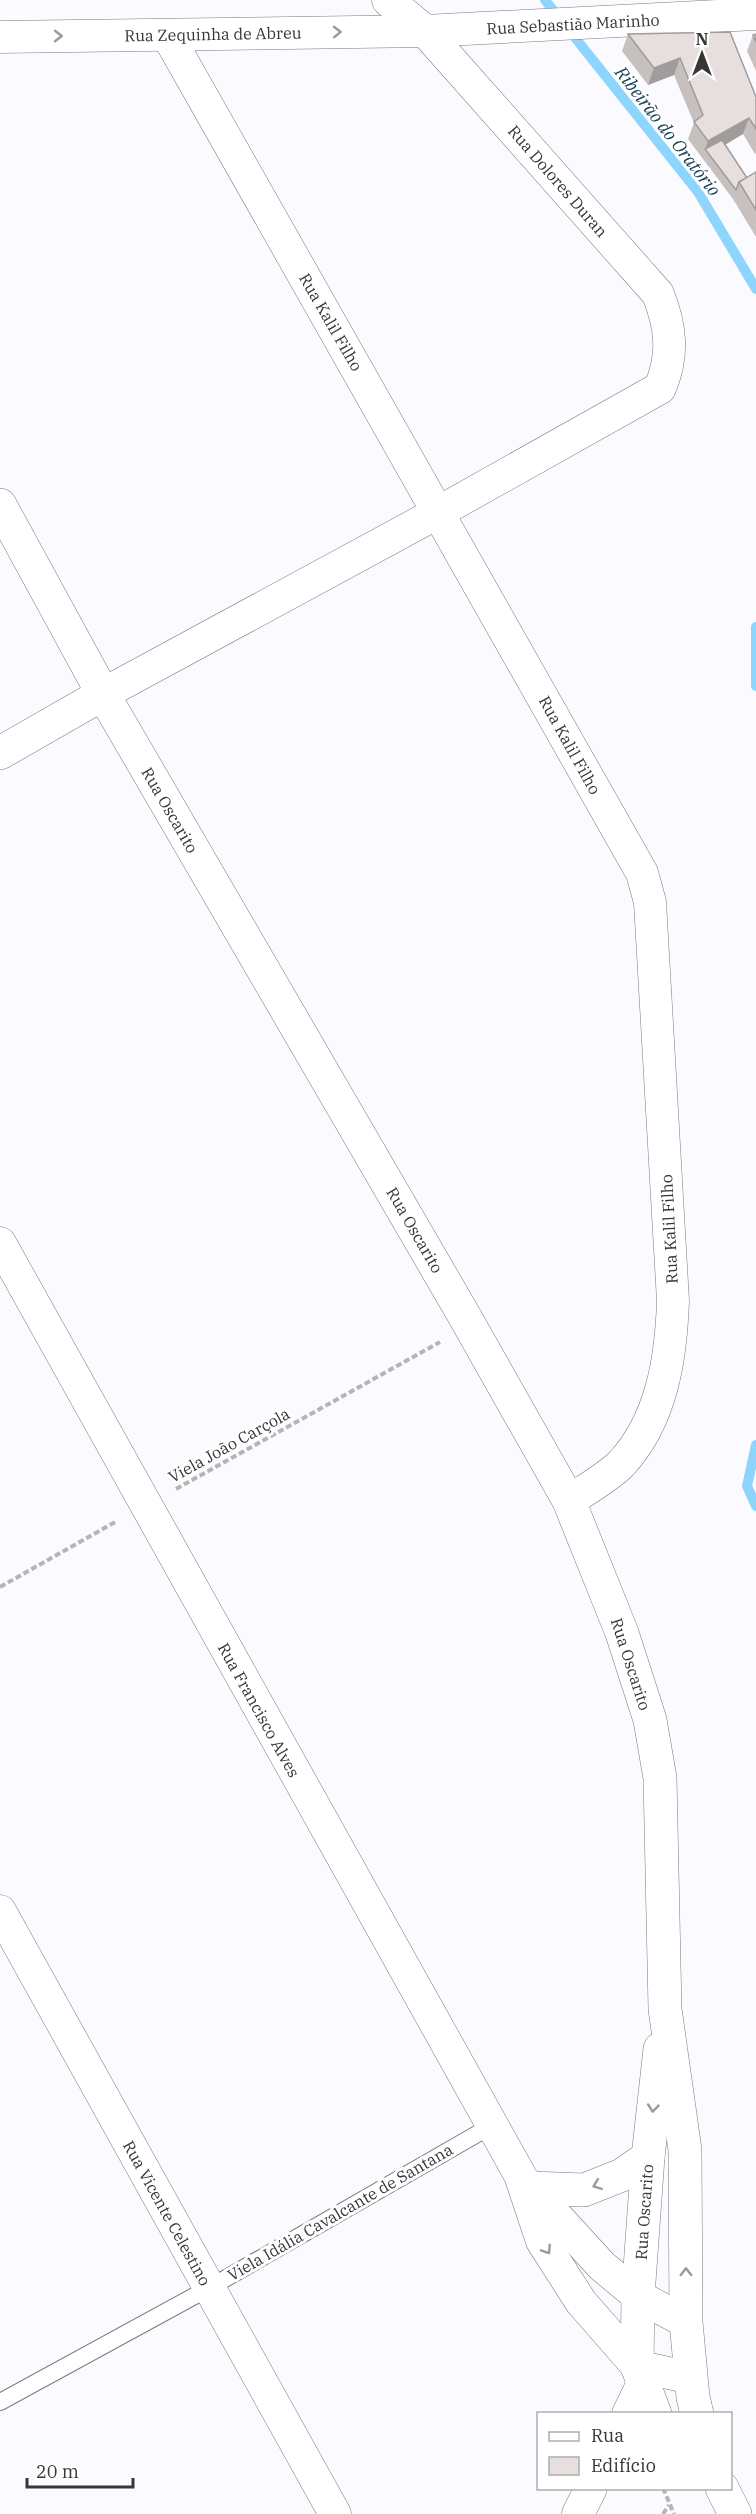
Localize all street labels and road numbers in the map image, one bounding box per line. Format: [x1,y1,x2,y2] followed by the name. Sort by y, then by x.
[486,9,660,39] street label: Rua Sebastião Marinho
[124,22,302,46] street label: Rua Zequinha de Abreu
[504,121,612,241] street label: Rua Dolores Duran
[295,270,367,374] street label: Rua Kalil Filho
[535,692,605,798] street label: Rua Kalil Filho
[137,763,203,857] street label: Rua Oscarito
[656,1174,682,1284] street label: Rua Kalil Filho
[382,1183,448,1277] street label: Rua Oscarito
[165,1403,293,1487] street label: Viela João Carçola
[607,1615,655,1713] street label: Rua Oscarito
[214,1639,304,1781] street label: Rua Francisco Alves
[119,2137,215,2289] street label: Rua Vicente Celestino
[224,2139,456,2285] street label: Viela Idália Cavalcante de Santana
[631,2163,657,2261] street label: Rua Oscarito

